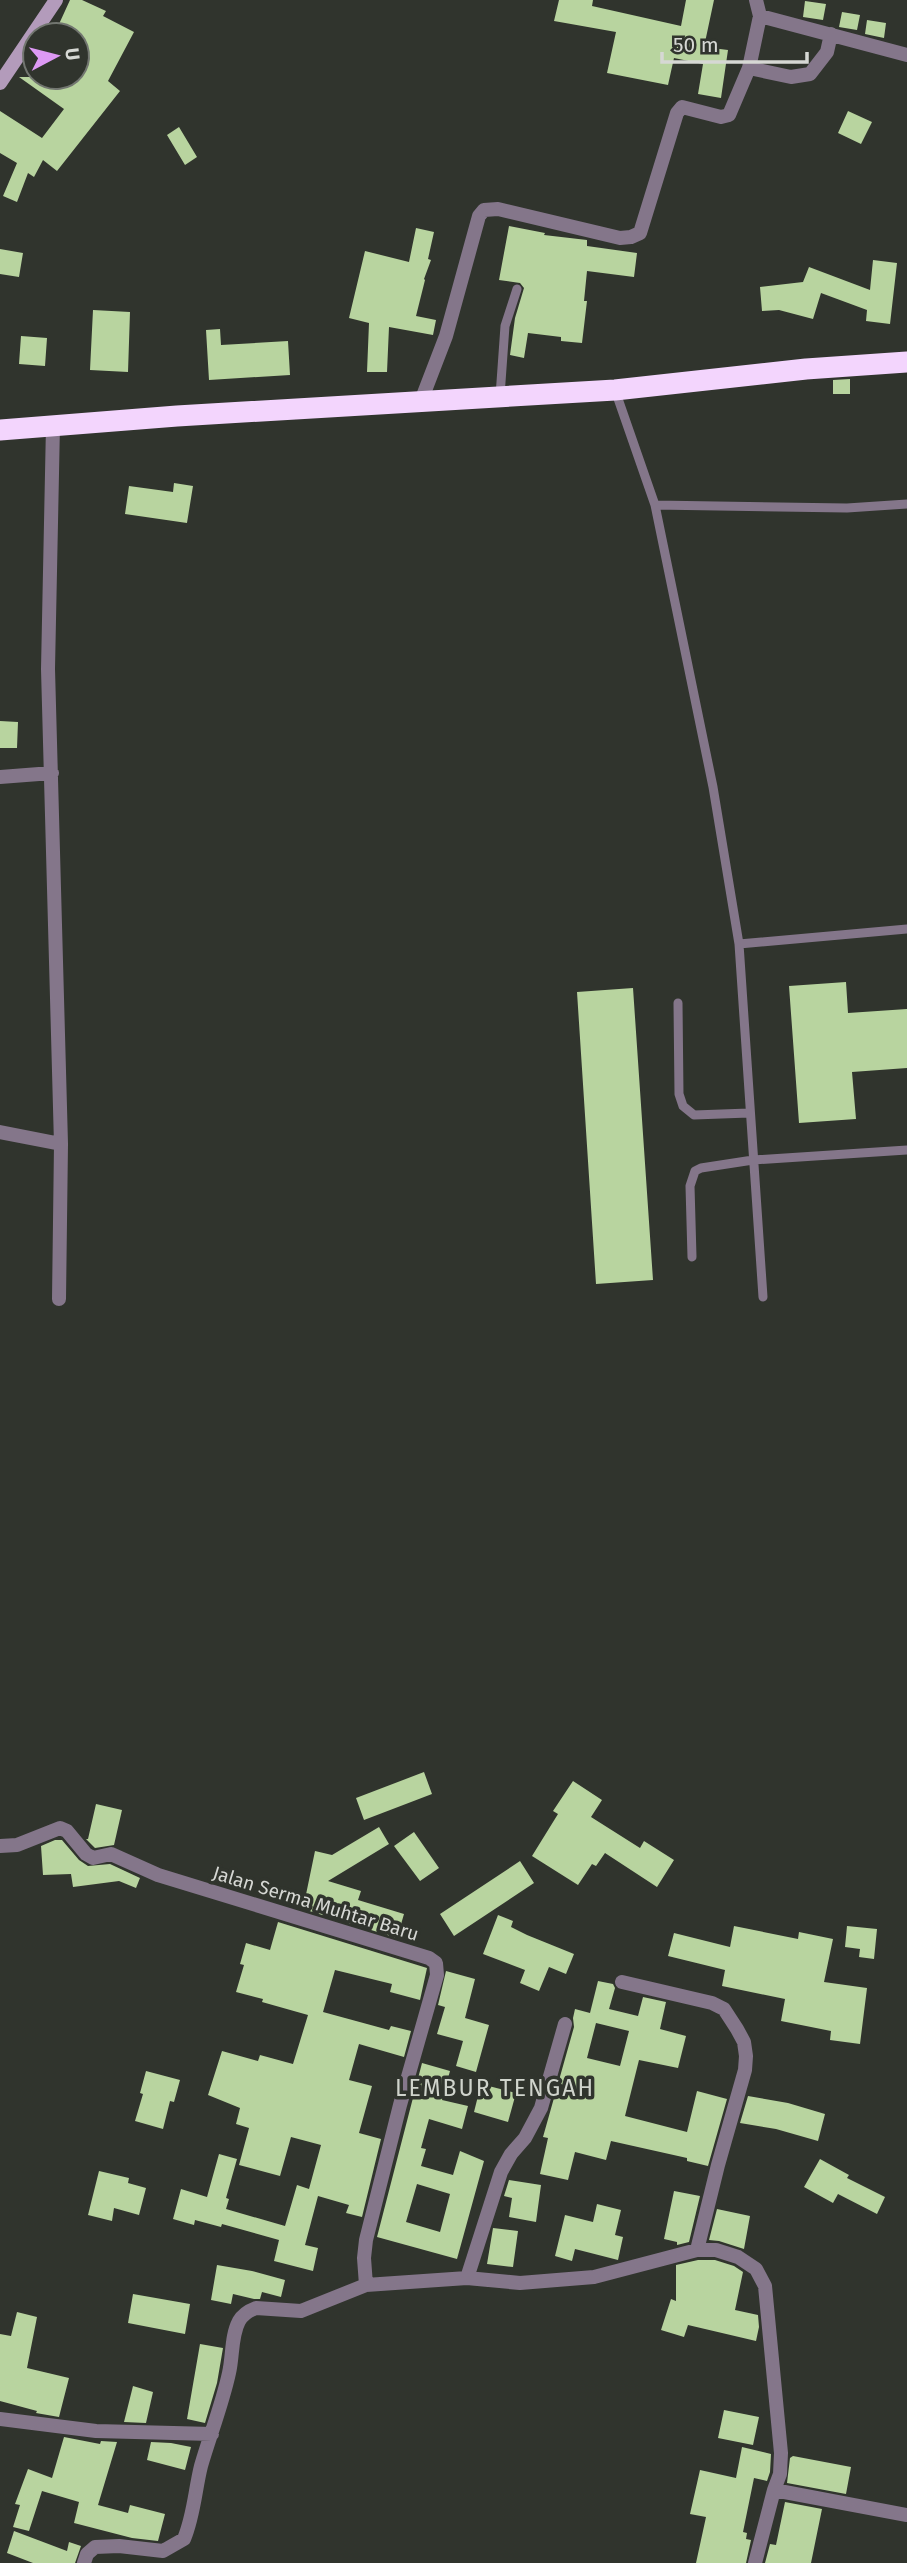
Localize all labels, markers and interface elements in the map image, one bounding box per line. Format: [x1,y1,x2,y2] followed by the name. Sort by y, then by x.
[21,21,91,91] north arrow
[662,21,807,65] scale bar
[673,32,719,58] text: 50 m
[60,46,85,62] text: U
[210,1861,422,1946] street label: Jalan Serma Muhtar Baru
[395,2074,595,2102] district label: LEMBUR TENGAH

